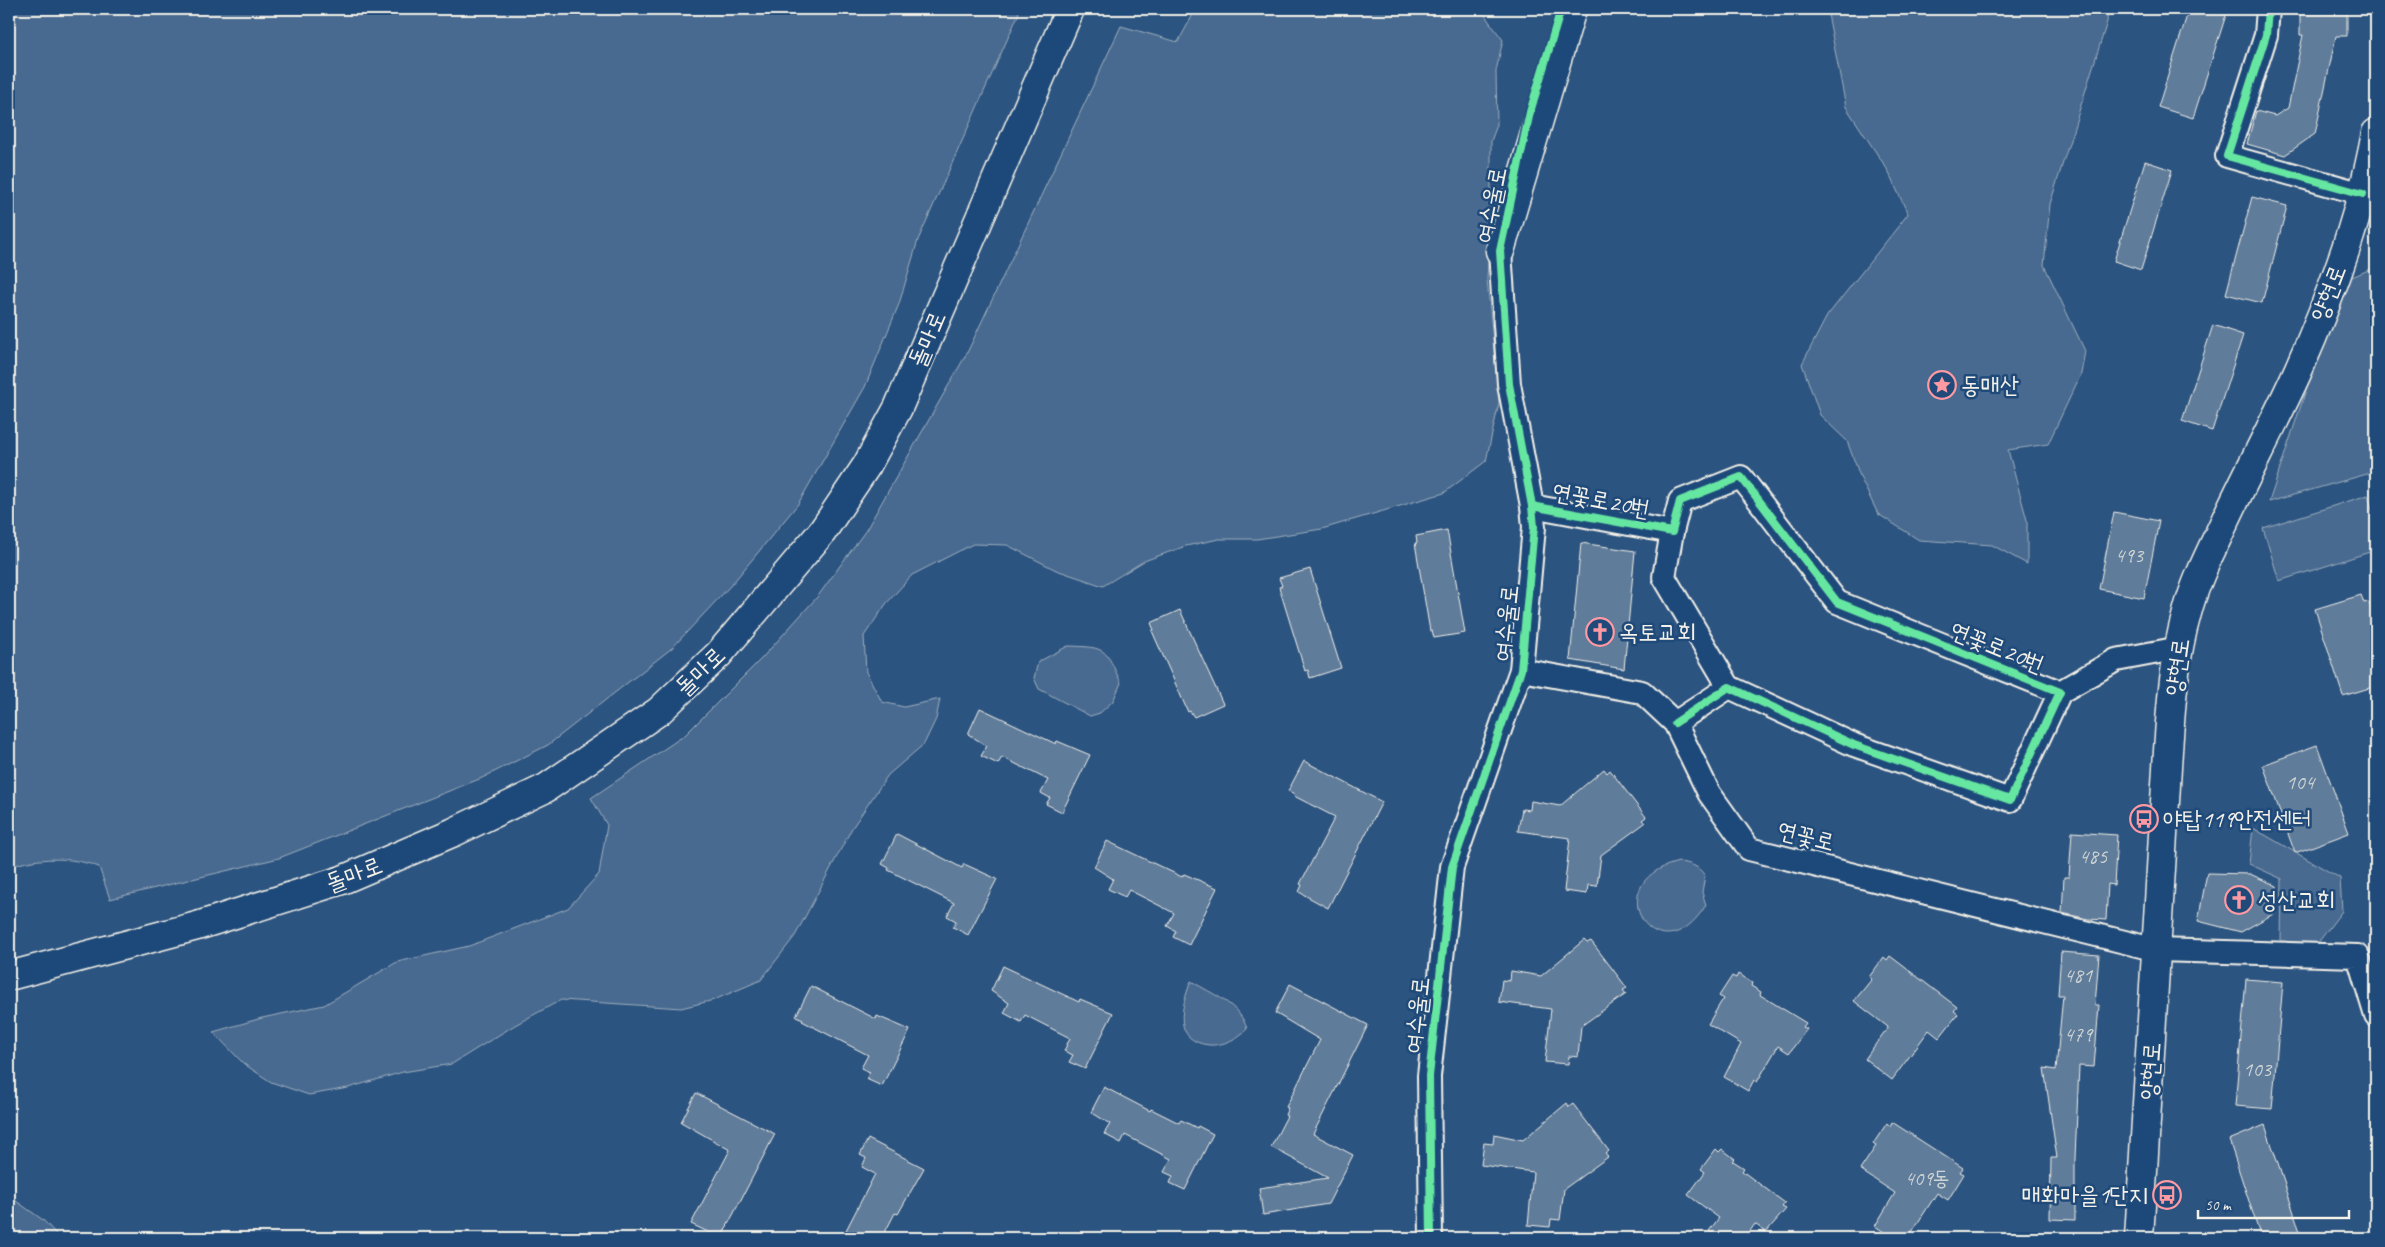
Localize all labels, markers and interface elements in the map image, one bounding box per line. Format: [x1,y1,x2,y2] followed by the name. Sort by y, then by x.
[1469,164,1513,246] street label: 여수울로
[2304,261,2352,325] street label: 양현로
[902,306,952,372] street label: 돌마로
[1927,370,1957,400] place icon: 동매산
[1961,370,2019,400] place label: 동매산
[1550,476,1652,524] street label: 연꽃로20번
[2115,542,2145,568] house number: 493
[1487,583,1525,663] street label: 여수울로
[1946,615,2048,679] street label: 연꽃로20번
[1585,617,1615,647] church icon: 옥토교회
[1619,617,1696,647] place label: 옥토교회
[2158,636,2196,698] street label: 양현로
[669,640,731,702] street label: 돌마로
[2286,769,2317,795] house number: 104
[2129,804,2159,834] bus stop icon: 야탑119안전센터
[2163,804,2311,834] place label: 야탑119안전센터
[1774,814,1838,858] street label: 연꽃로
[2079,843,2109,869] house number: 485
[322,850,386,898] street label: 돌마로
[2224,885,2254,915] church icon: 성산교회
[2258,885,2335,915] place label: 성산교회
[2064,962,2094,988] house number: 481
[1398,975,1436,1055] street label: 여수울로
[2064,1021,2094,1047] house number: 479
[2133,1041,2167,1101] street label: 양현로
[2243,1056,2273,1082] house number: 103
[1904,1165,1950,1191] house number: 409동
[2021,1180,2148,1210] place label: 매화마을1단지
[2152,1180,2182,1210] bus stop icon: 매화마을1단지
[2198,1187,2349,1219] scale bar
[2205,1196,2232,1215] text: 50 m

